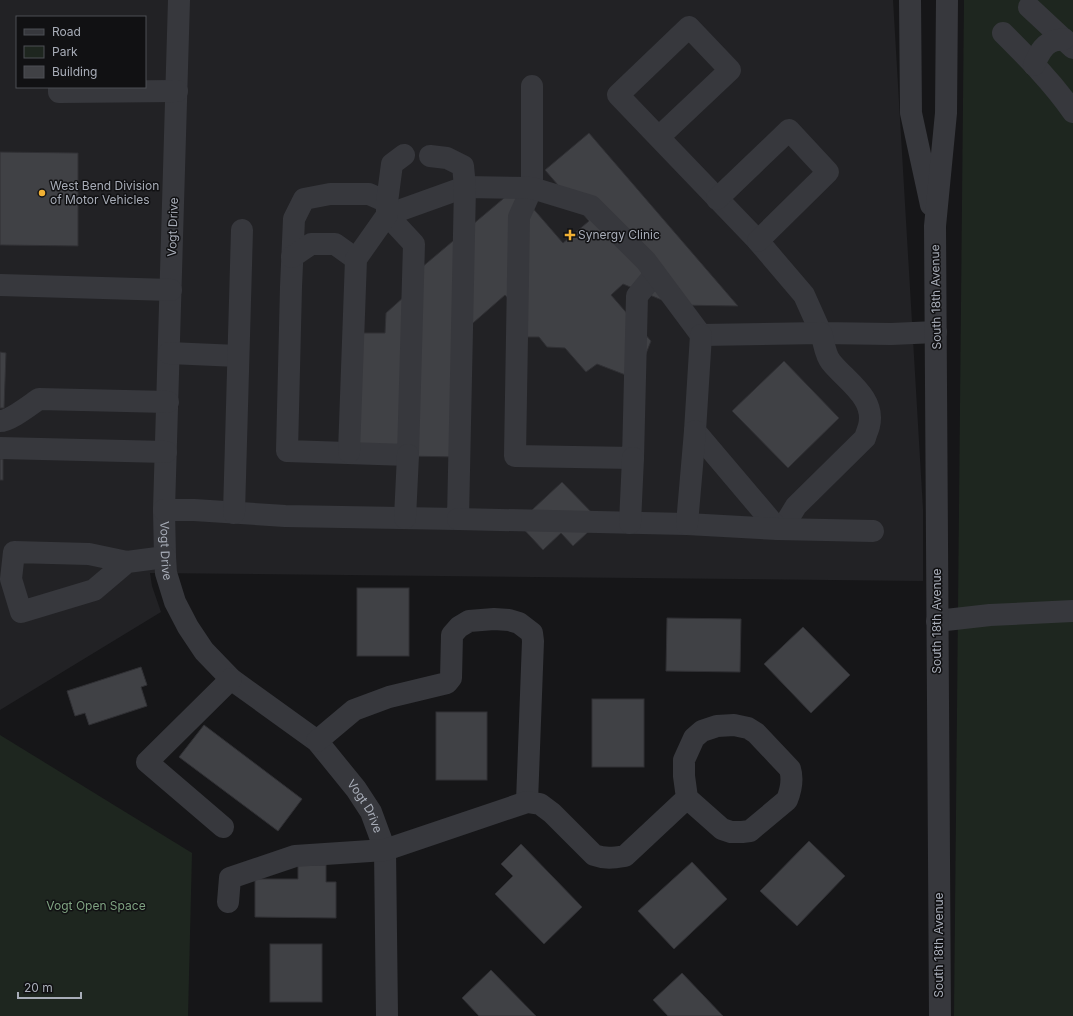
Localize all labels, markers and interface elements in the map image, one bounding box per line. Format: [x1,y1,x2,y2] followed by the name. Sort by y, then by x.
[16,16,146,88] legend
[52,24,81,39] text: Road
[52,44,78,59] text: Park
[52,64,97,79] text: Building
[50,178,159,207] place label: West Bend Division of Motor Vehicles
[37,188,47,198] marker: West Bend Division of Motor Vehicles
[164,197,181,257] street label: Vogt Drive
[578,227,660,242] place label: Synergy Clinic
[565,230,575,240] marker: Synergy Clinic
[927,244,944,350] street label: South 18th Avenue
[157,521,176,582] street label: Vogt Drive
[929,568,944,674] street label: South 18th Avenue
[344,776,386,835] street label: Vogt Drive
[931,892,946,998] street label: South 18th Avenue
[46,898,146,913] park label: Vogt Open Space
[18,974,81,1000] scale bar
[24,980,53,995] text: 20 m

